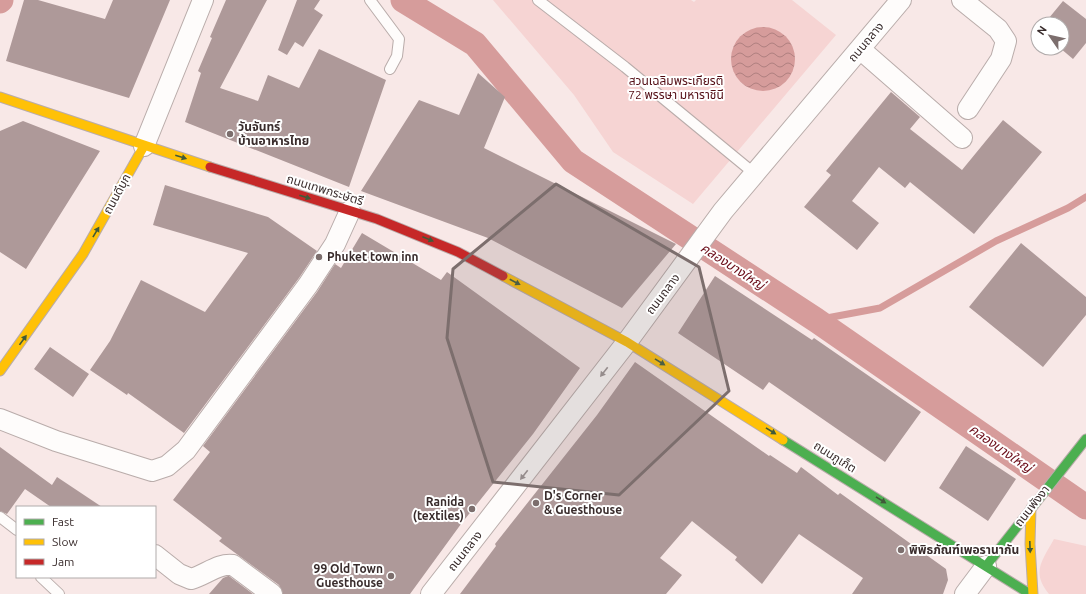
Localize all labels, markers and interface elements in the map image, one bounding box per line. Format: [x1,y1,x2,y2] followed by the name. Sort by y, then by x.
[1030,16,1070,56] north arrow
[845,19,886,64] street label: ถนนถลาง
[1034,24,1049,37] text: N
[628,74,724,101] park label: สวนเฉลิมพระเกียรติ 72 พรรษา มหาราชินี
[238,120,309,147] place label: วันจันทร์ บ้านอาหารไทย
[225,129,235,139] marker: วันจันทร์ บ้านอาหารไทย
[175,155,187,161] one-way arrow
[100,171,134,217] street label: ถนนดีบุก
[285,172,365,207] street label: ถนนเทพกระษัตรี
[299,194,311,200] one-way arrow
[92,226,99,238] one-way arrow
[422,237,434,243] one-way arrow
[698,240,769,294] water label: คลองบางใหญ่
[327,250,419,263] place label: Phuket town inn
[314,252,324,262] marker: Phuket town inn
[643,271,682,317] street label: ถนนถลาง
[509,278,520,285] one-way arrow
[19,335,27,345] one-way arrow
[654,359,666,366] one-way arrow
[599,367,608,378] one-way arrow
[966,421,1037,477] water label: คลองบางใหญ่
[766,427,776,435] one-way arrow
[811,438,859,476] street label: ถนนภูเก็ต
[519,469,528,480] one-way arrow
[1012,483,1052,529] street label: ถนนพังงา
[544,489,622,516] place label: D's Corner & Guesthouse
[413,495,464,523] place label: Ranida (textiles)
[876,496,886,504] one-way arrow
[531,498,541,508] marker: D's Corner & Guesthouse
[467,504,477,514] marker: Ranida (textiles)
[16,506,156,578] legend
[52,515,74,528] text: Fast
[445,528,484,573] street label: ถนนถลาง
[52,535,78,548] text: Slow
[1027,541,1034,553] one-way arrow
[909,543,1019,556] place label: พิพิธภัณฑ์เพอรานากัน
[896,545,906,555] marker: พิพิธภัณฑ์เพอรานากัน
[52,555,74,568] text: Jam
[314,562,383,589] place label: 99 Old Town Guesthouse
[386,571,396,581] marker: 99 Old Town Guesthouse

